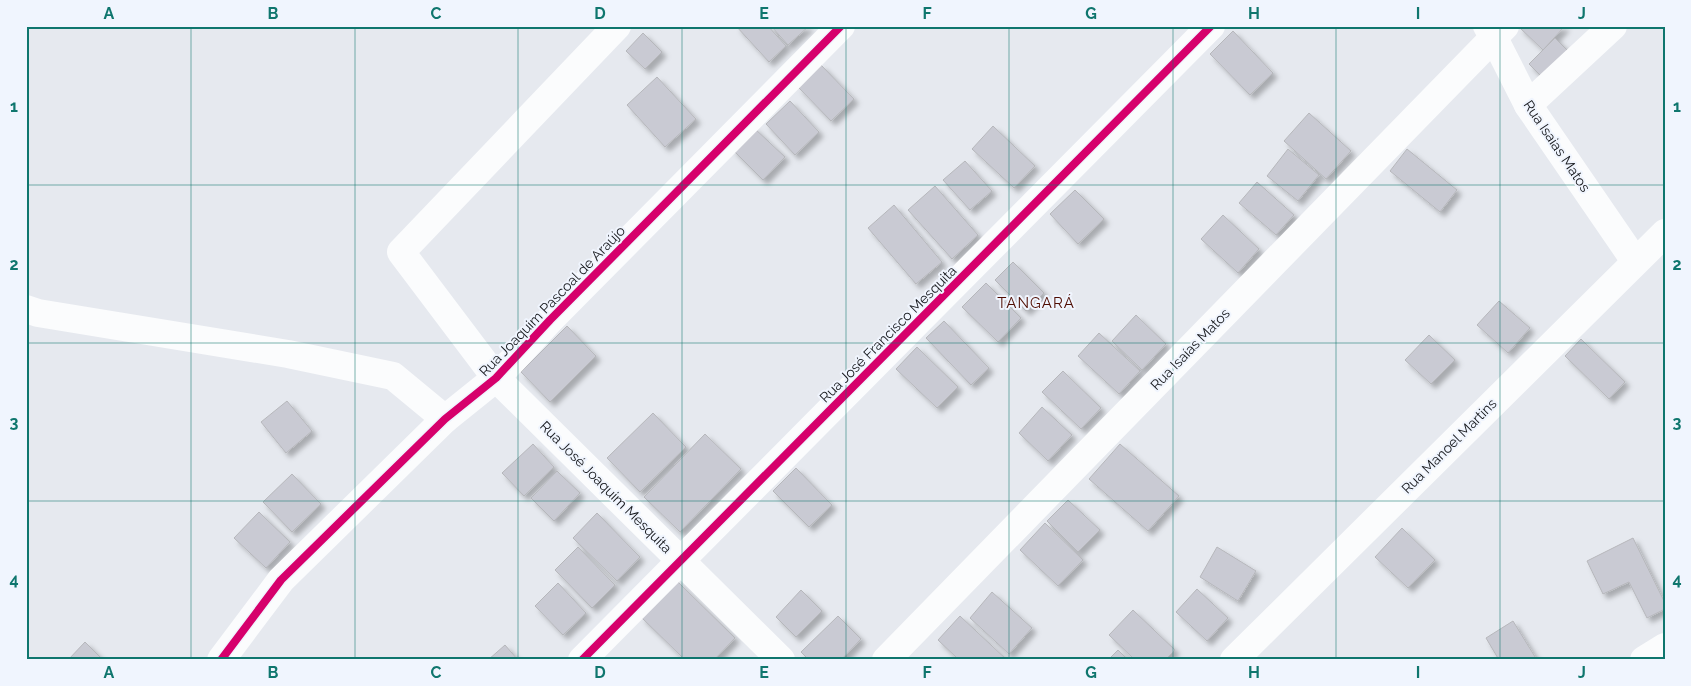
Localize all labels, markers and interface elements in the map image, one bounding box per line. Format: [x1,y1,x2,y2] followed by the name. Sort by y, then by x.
[104,4,115,23] text: A
[268,4,279,23] text: B
[431,4,442,23] text: C
[594,4,606,23] text: D
[759,4,769,23] text: E
[922,4,932,23] text: F
[1085,4,1097,23] text: G
[1248,4,1260,23] text: H
[1416,4,1420,23] text: I
[1578,4,1586,23] text: J
[10,97,18,116] text: 1
[1521,97,1594,195] street label: Rua Isaias Matos
[1673,97,1681,116] text: 1
[476,223,628,379] street label: Rua Joaquim Pascoal de Araújo
[9,255,19,274] text: 2
[1672,255,1682,274] text: 2
[816,262,960,406] street label: Rua José Francisco Mesquita
[997,294,1075,312] district label: TANGARÁ
[1147,305,1233,393] street label: Rua Isaías Matos
[1398,395,1500,497] street label: Rua Manoel Martins
[10,413,19,432] text: 3
[1673,413,1682,432] text: 3
[537,418,675,556] street label: Rua José Joaquim Mesquita
[9,570,19,589] text: 4
[1672,570,1682,589] text: 4
[104,663,115,682] text: A
[268,663,279,682] text: B
[431,663,442,682] text: C
[594,663,606,682] text: D
[759,663,769,682] text: E
[922,663,932,682] text: F
[1085,663,1097,682] text: G
[1248,663,1260,682] text: H
[1416,663,1420,682] text: I
[1578,663,1586,682] text: J

